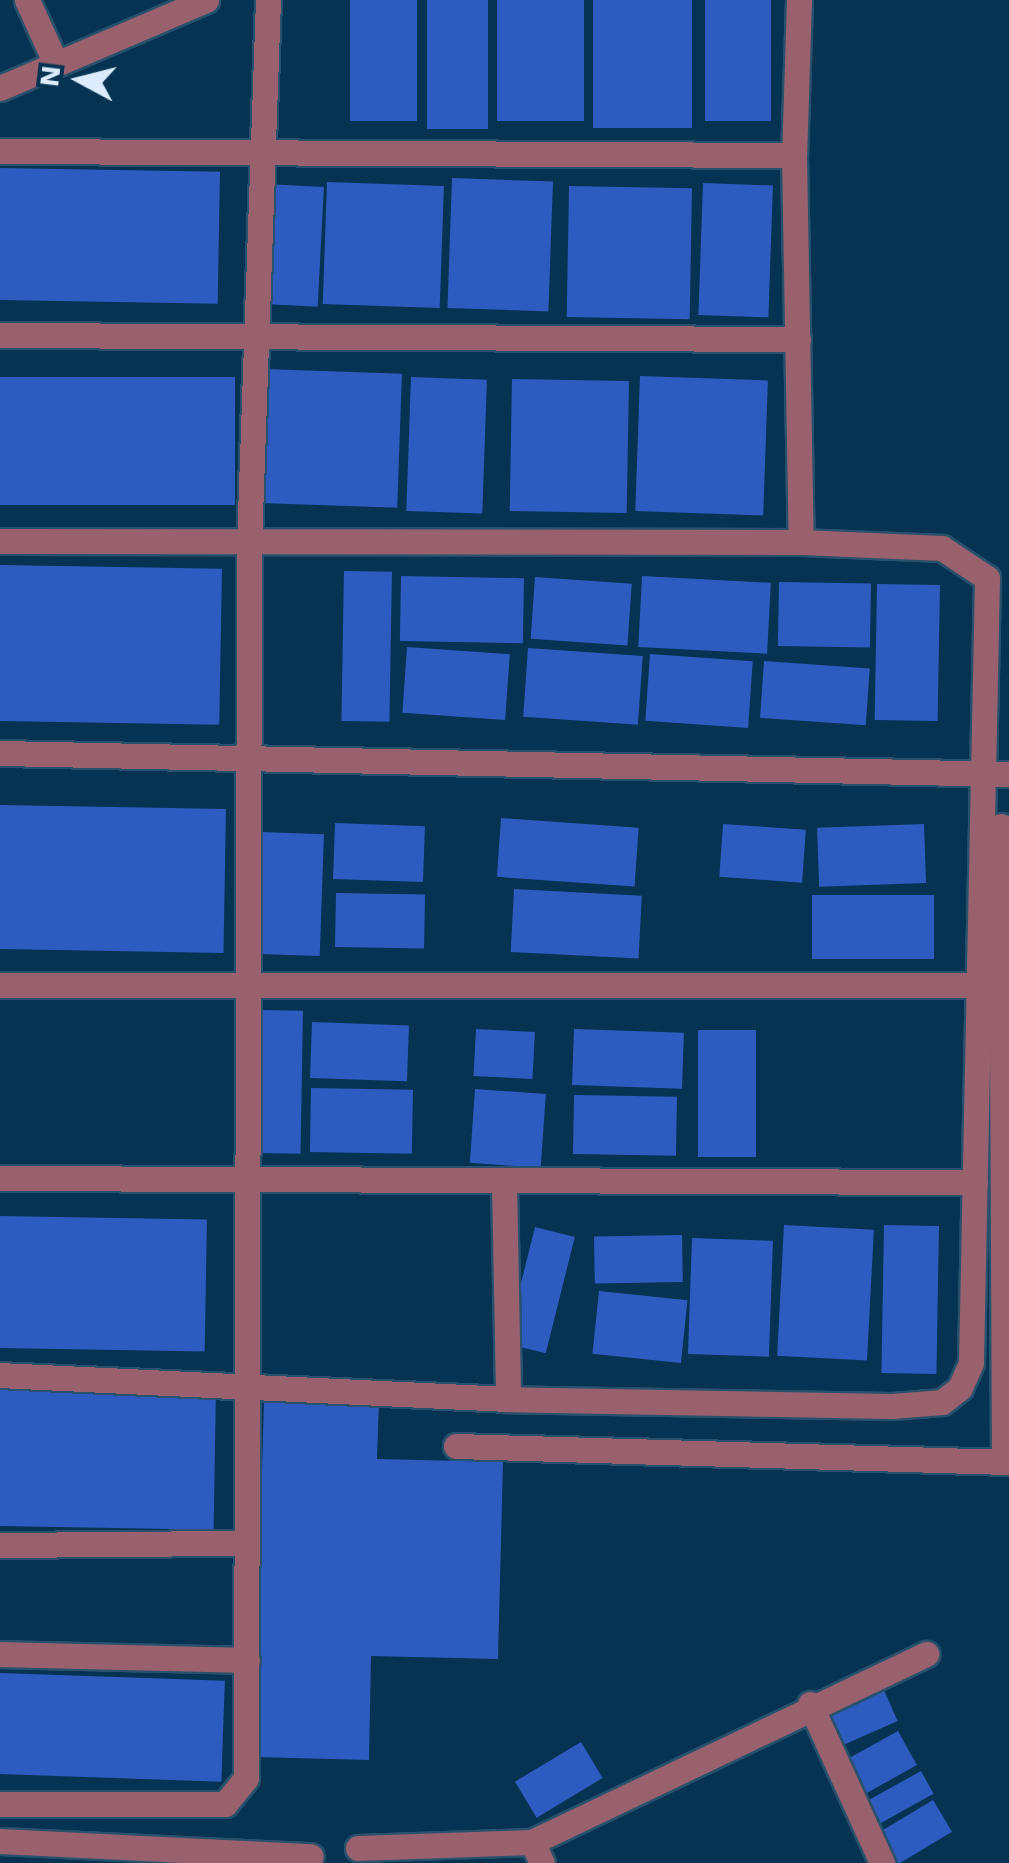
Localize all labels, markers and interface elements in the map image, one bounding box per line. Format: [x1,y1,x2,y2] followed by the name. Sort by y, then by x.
[30,30,130,130] north arrow
[32,64,67,89] text: N

